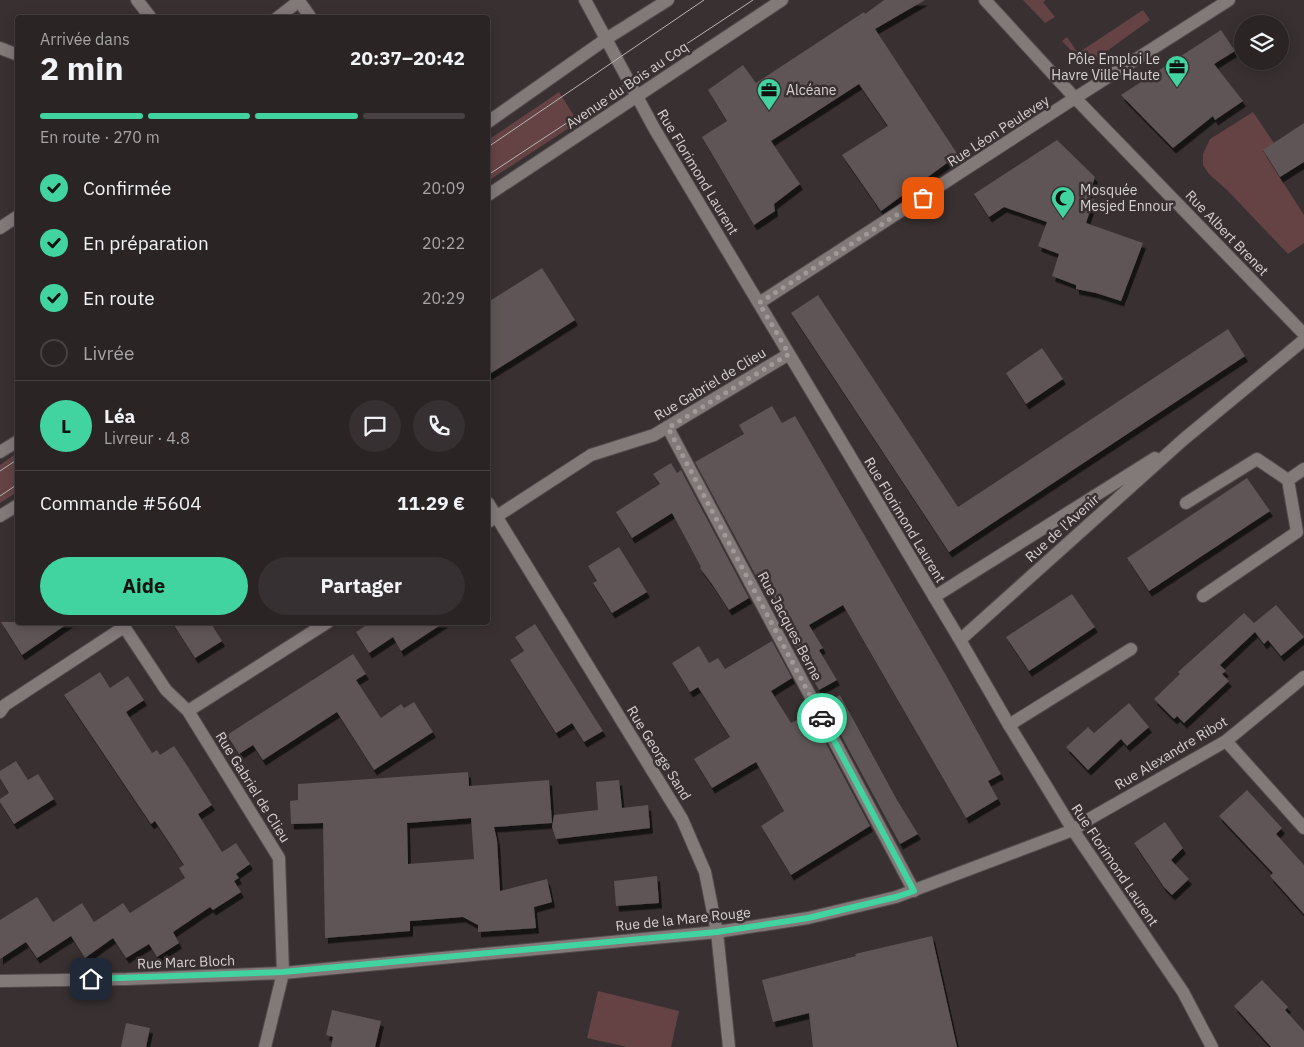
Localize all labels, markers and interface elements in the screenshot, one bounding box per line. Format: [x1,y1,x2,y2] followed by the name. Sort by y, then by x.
[1234,15,1289,70] map controls
[1234,15,1289,70] button: layers
[40,29,130,49] text: Arrivée dans
[563,37,691,133] street label: Avenue du Bois au Coq
[350,46,465,70] text: 20:37–20:42
[40,47,124,89] text: 2 min
[1051,50,1160,84] place label: Pôle Emploi Le Havre Ville Haute
[1164,54,1190,88] office icon: Pôle Emploi Le Havre Ville Haute
[756,77,782,111] office icon: Alcéane
[786,81,837,99] place label: Alcéane
[944,91,1052,171] street label: Rue Léon Peulevey
[653,106,743,238] street label: Rue Florimond Laurent
[40,127,160,147] text: En route · 270 m
[40,174,68,202] icon: check
[83,176,171,200] text: Confirmée
[902,177,944,219] pin
[422,178,465,198] text: 20:09
[1080,181,1173,215] place label: Mosquée Mesjed Ennour
[909,184,937,212] icon: bag
[1050,185,1076,219] mosque icon: Mosquée Mesjed Ennour
[1182,186,1273,280] street label: Rue Albert Brenet
[40,229,68,257] icon: check
[83,231,209,255] text: En préparation
[422,233,465,253] text: 20:22
[40,284,68,312] icon: check
[83,286,155,310] text: En route
[422,288,465,308] text: 20:29
[83,341,134,365] text: Livrée
[651,343,769,425] street label: Rue Gabriel de Clieu
[349,400,401,452] button: chat
[413,400,465,452] button: phone
[104,404,135,428] text: Léa
[61,414,71,438] text: L
[104,428,190,448] text: Livreur · 4.8
[860,454,950,586] street label: Rue Florimond Laurent
[1021,490,1103,566] street label: Rue de l'Avenir
[40,491,202,515] text: Commande #5604
[397,491,465,515] text: 11.29 €
[40,557,248,615] button: Aide
[258,557,465,615] button: Partager
[754,568,826,684] street label: Rue Jacques Berne
[797,693,847,743] courier
[623,702,695,804] street label: Rue George Sand
[808,704,836,732] icon: car
[1111,712,1231,794] street label: Rue Alexandre Ribot
[212,728,294,846] street label: Rue Gabriel de Clieu
[1067,800,1163,930] street label: Rue Florimond Laurent
[614,903,752,935] street label: Rue de la Mare Rouge
[137,951,235,973] street label: Rue Marc Bloch
[70,958,112,1000] pin
[77,965,105,993] icon: home

